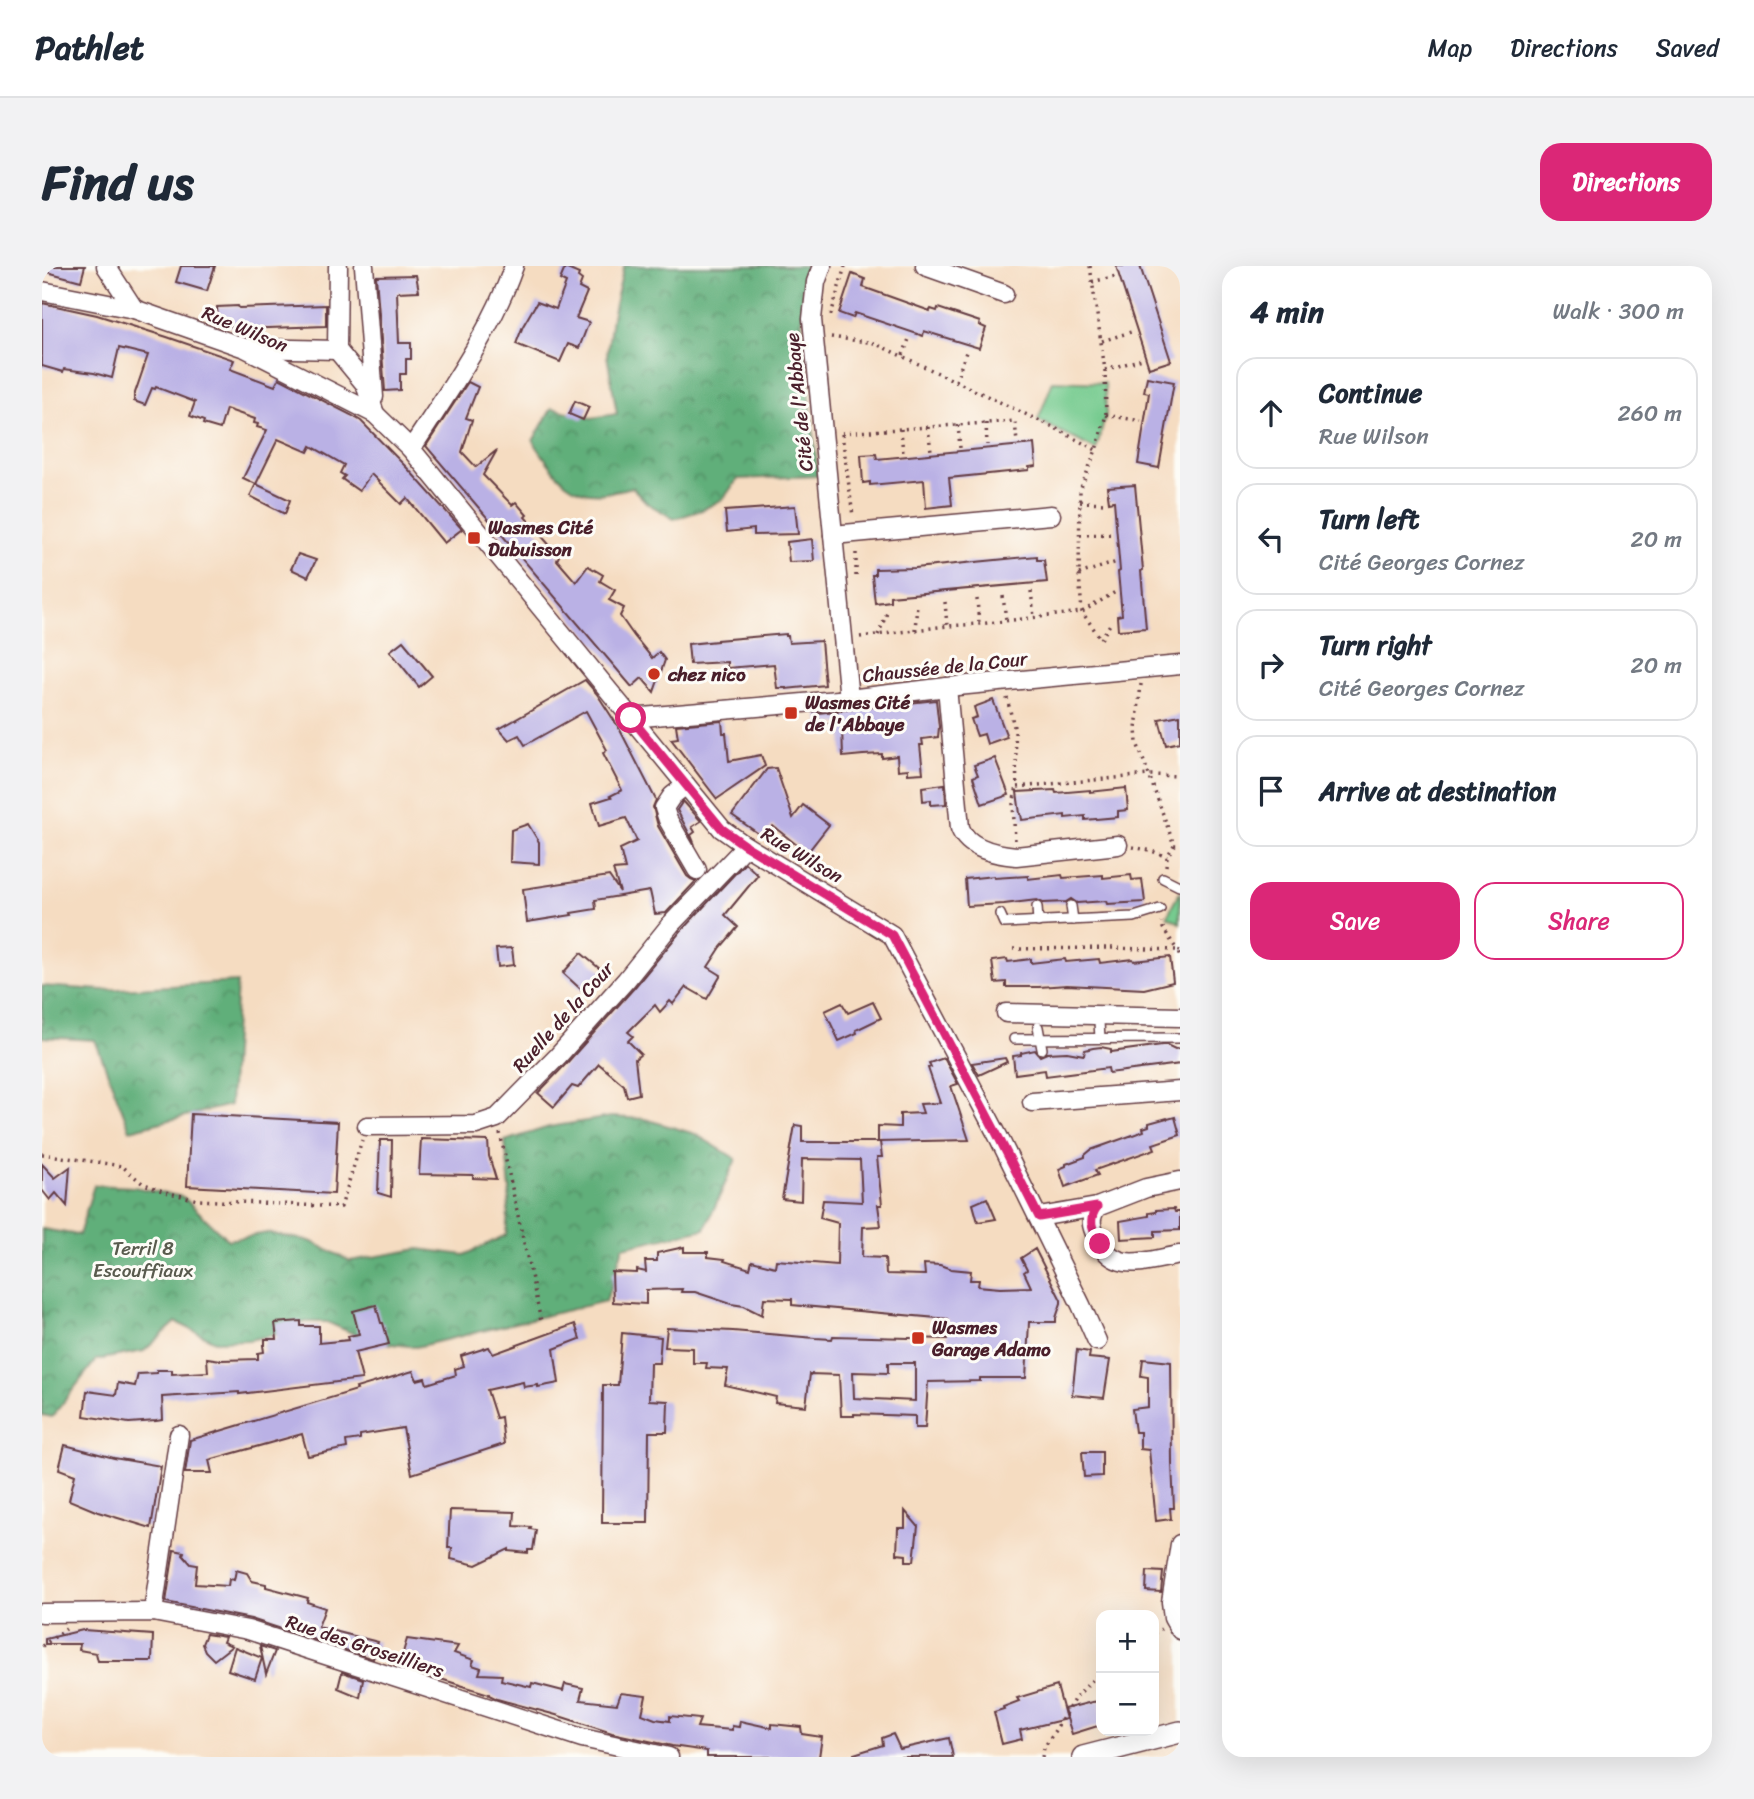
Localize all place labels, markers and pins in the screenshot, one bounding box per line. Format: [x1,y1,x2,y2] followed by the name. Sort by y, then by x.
[488,511,593,566] place label: Wasmes Cité Dubuisson
[466,530,482,546] marker: Wasmes Cité Dubuisson
[667,658,746,691] place label: chez nico
[646,666,662,682] marker: chez nico
[805,686,910,741] place label: Wasmes Cité de l'Abbaye
[783,705,799,721] marker: Wasmes Cité de l'Abbaye
[931,1311,1051,1366] place label: Wasmes Garage Adamo
[910,1330,926,1346] marker: Wasmes Garage Adamo

